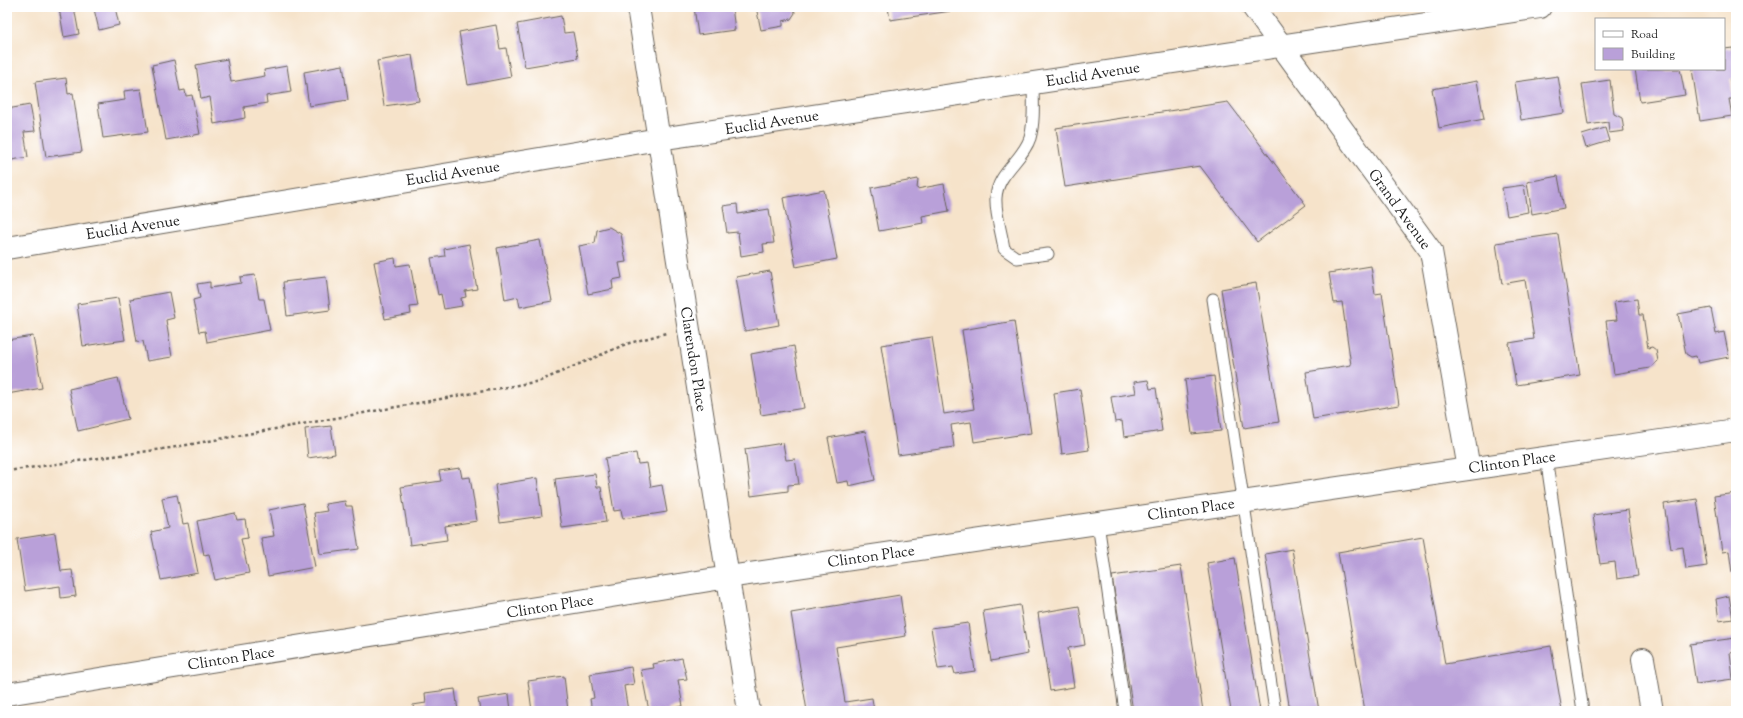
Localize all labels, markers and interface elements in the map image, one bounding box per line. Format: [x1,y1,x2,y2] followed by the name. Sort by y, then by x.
[1595,18,1725,70] legend
[1631,26,1658,44] text: Road
[1631,46,1675,64] text: Building
[1045,58,1142,93] street label: Euclid Avenue
[724,106,821,141] street label: Euclid Avenue
[405,157,502,192] street label: Euclid Avenue
[1362,165,1435,255] street label: Grand Avenue
[85,211,182,246] street label: Euclid Avenue
[674,305,711,413] street label: Clarendon Place
[1467,447,1557,480] street label: Clinton Place
[1146,494,1236,527] street label: Clinton Place
[826,541,916,574] street label: Clinton Place
[505,590,595,625] street label: Clinton Place
[186,642,276,677] street label: Clinton Place

